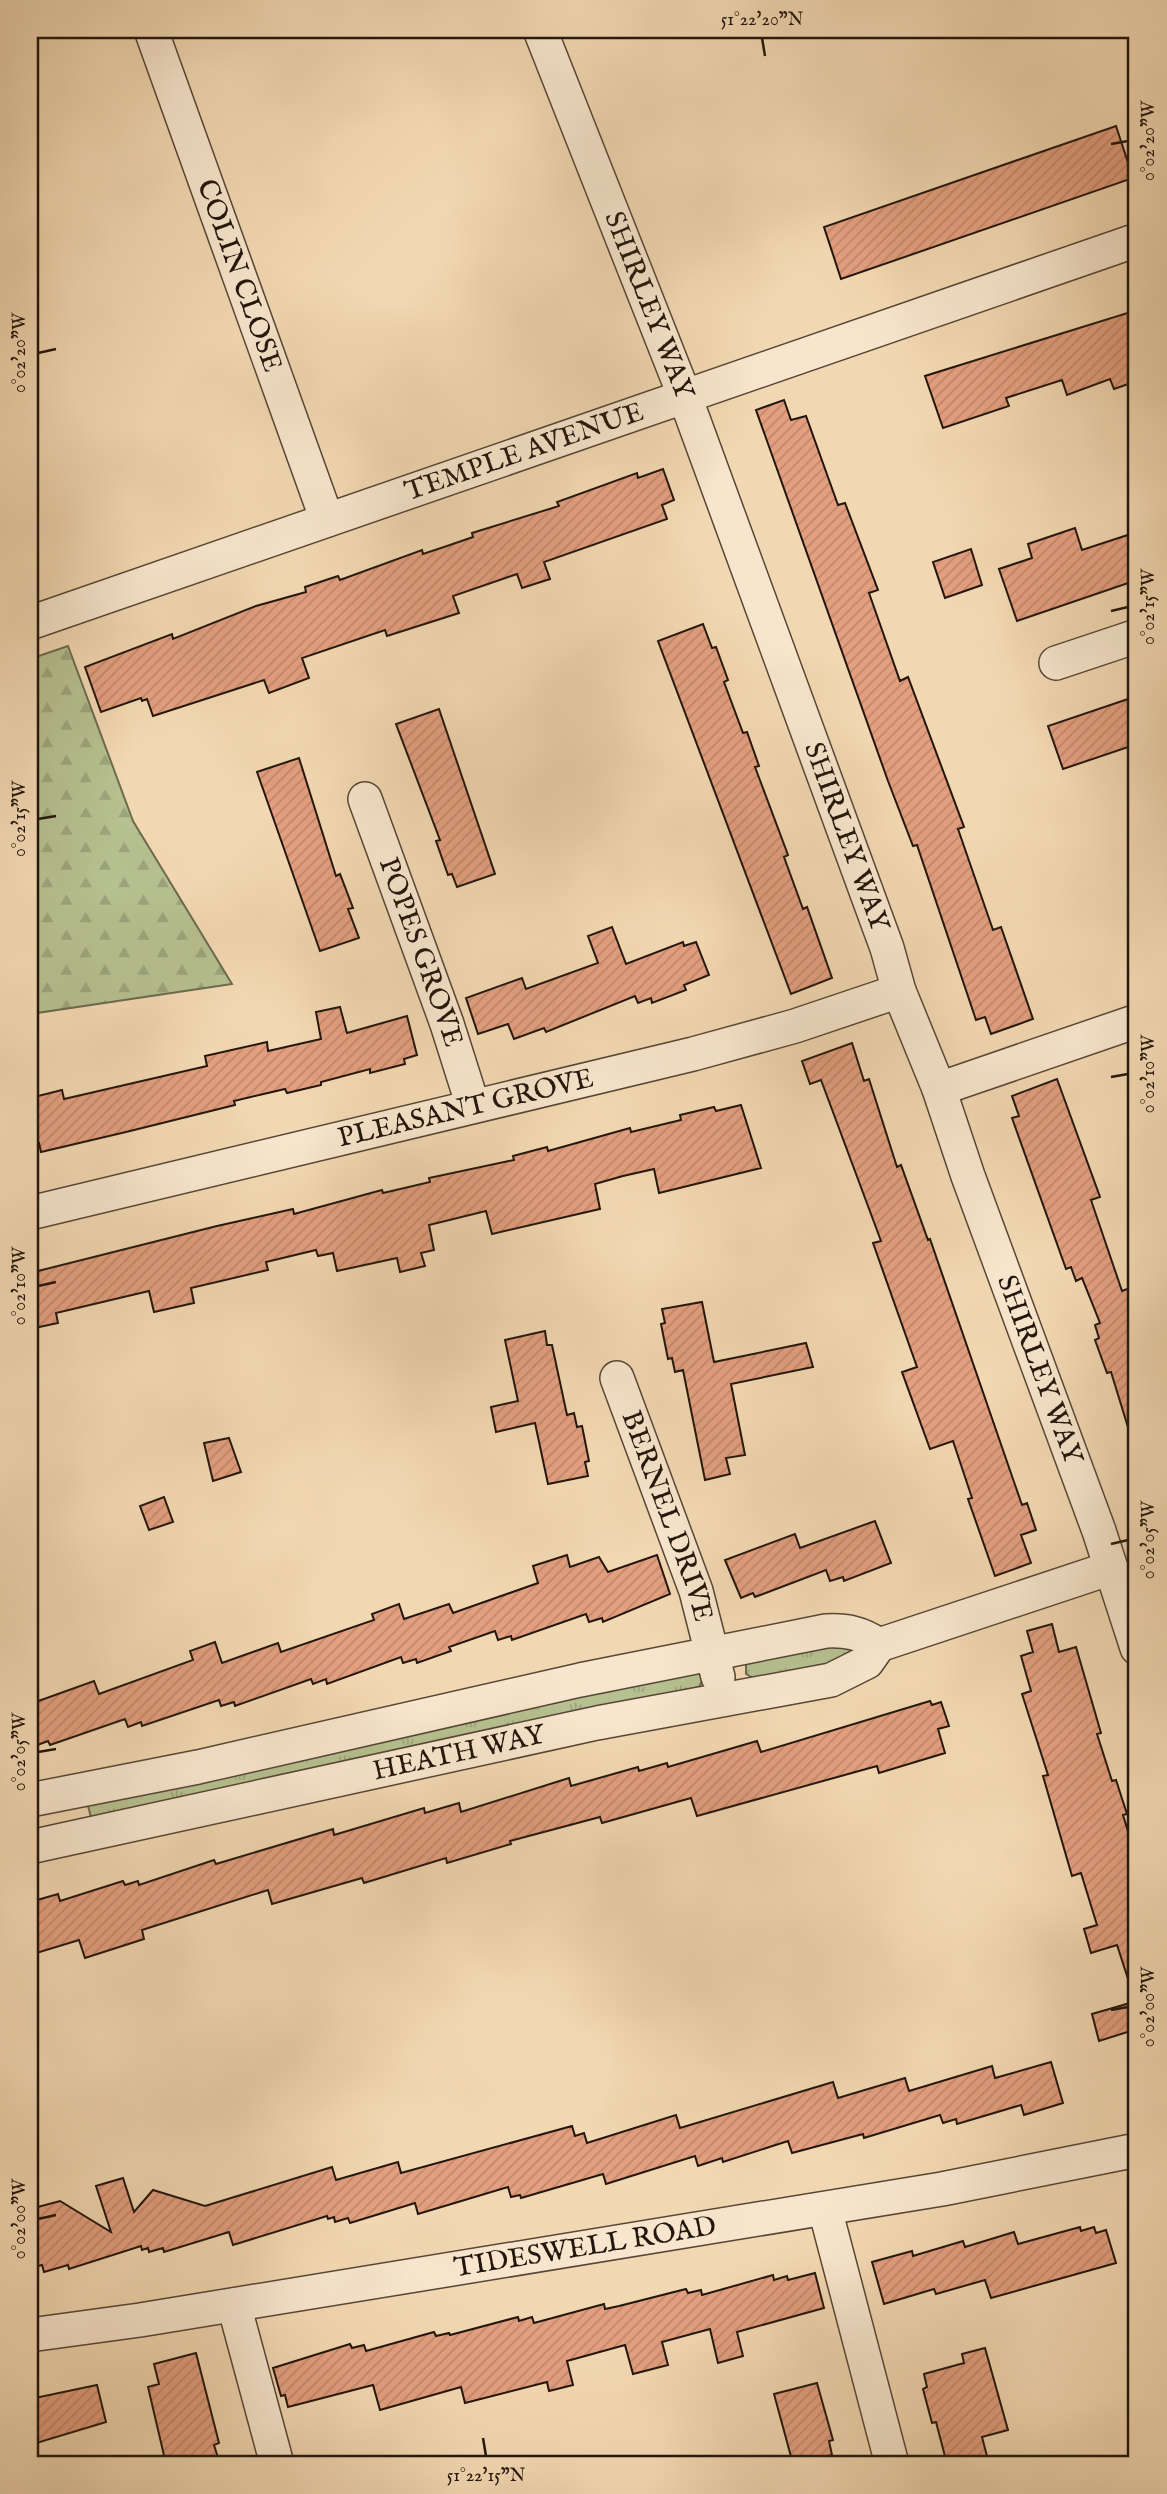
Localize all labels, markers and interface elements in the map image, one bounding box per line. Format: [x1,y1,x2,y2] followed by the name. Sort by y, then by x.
[721,9,804,32] text: 51°22'20"N
[1138,100,1161,181] text: 0°02'20"W
[189,175,290,377] street label: COLIN CLOSE
[596,206,702,406] street label: SHIRLEY WAY
[9,312,32,393] text: 0°02'20"W
[400,395,648,509] street label: TEMPLE AVENUE
[1138,568,1161,645] text: 0°02'15"W
[796,737,898,938] street label: SHIRLEY WAY
[9,780,32,857] text: 0°02'15"W
[370,853,471,1051] street label: POPES GROVE
[1138,1034,1161,1113] text: 0°02'10"W
[334,1061,597,1156] street label: PLEASANT GROVE
[9,1246,32,1325] text: 0°02'10"W
[989,1270,1091,1471] street label: SHIRLEY WAY
[613,1406,721,1625] street label: BERNEL DRIVE
[1138,1500,1161,1579] text: 0°02'05"W
[9,1712,32,1791] text: 0°02'05"W
[370,1717,550,1789] street label: HEATH WAY
[1138,1966,1161,2047] text: 0°02'00"W
[9,2178,32,2259] text: 0°02'00"W
[451,2209,719,2286] street label: TIDESWELL ROAD
[447,2465,526,2488] text: 51°22'15"N

